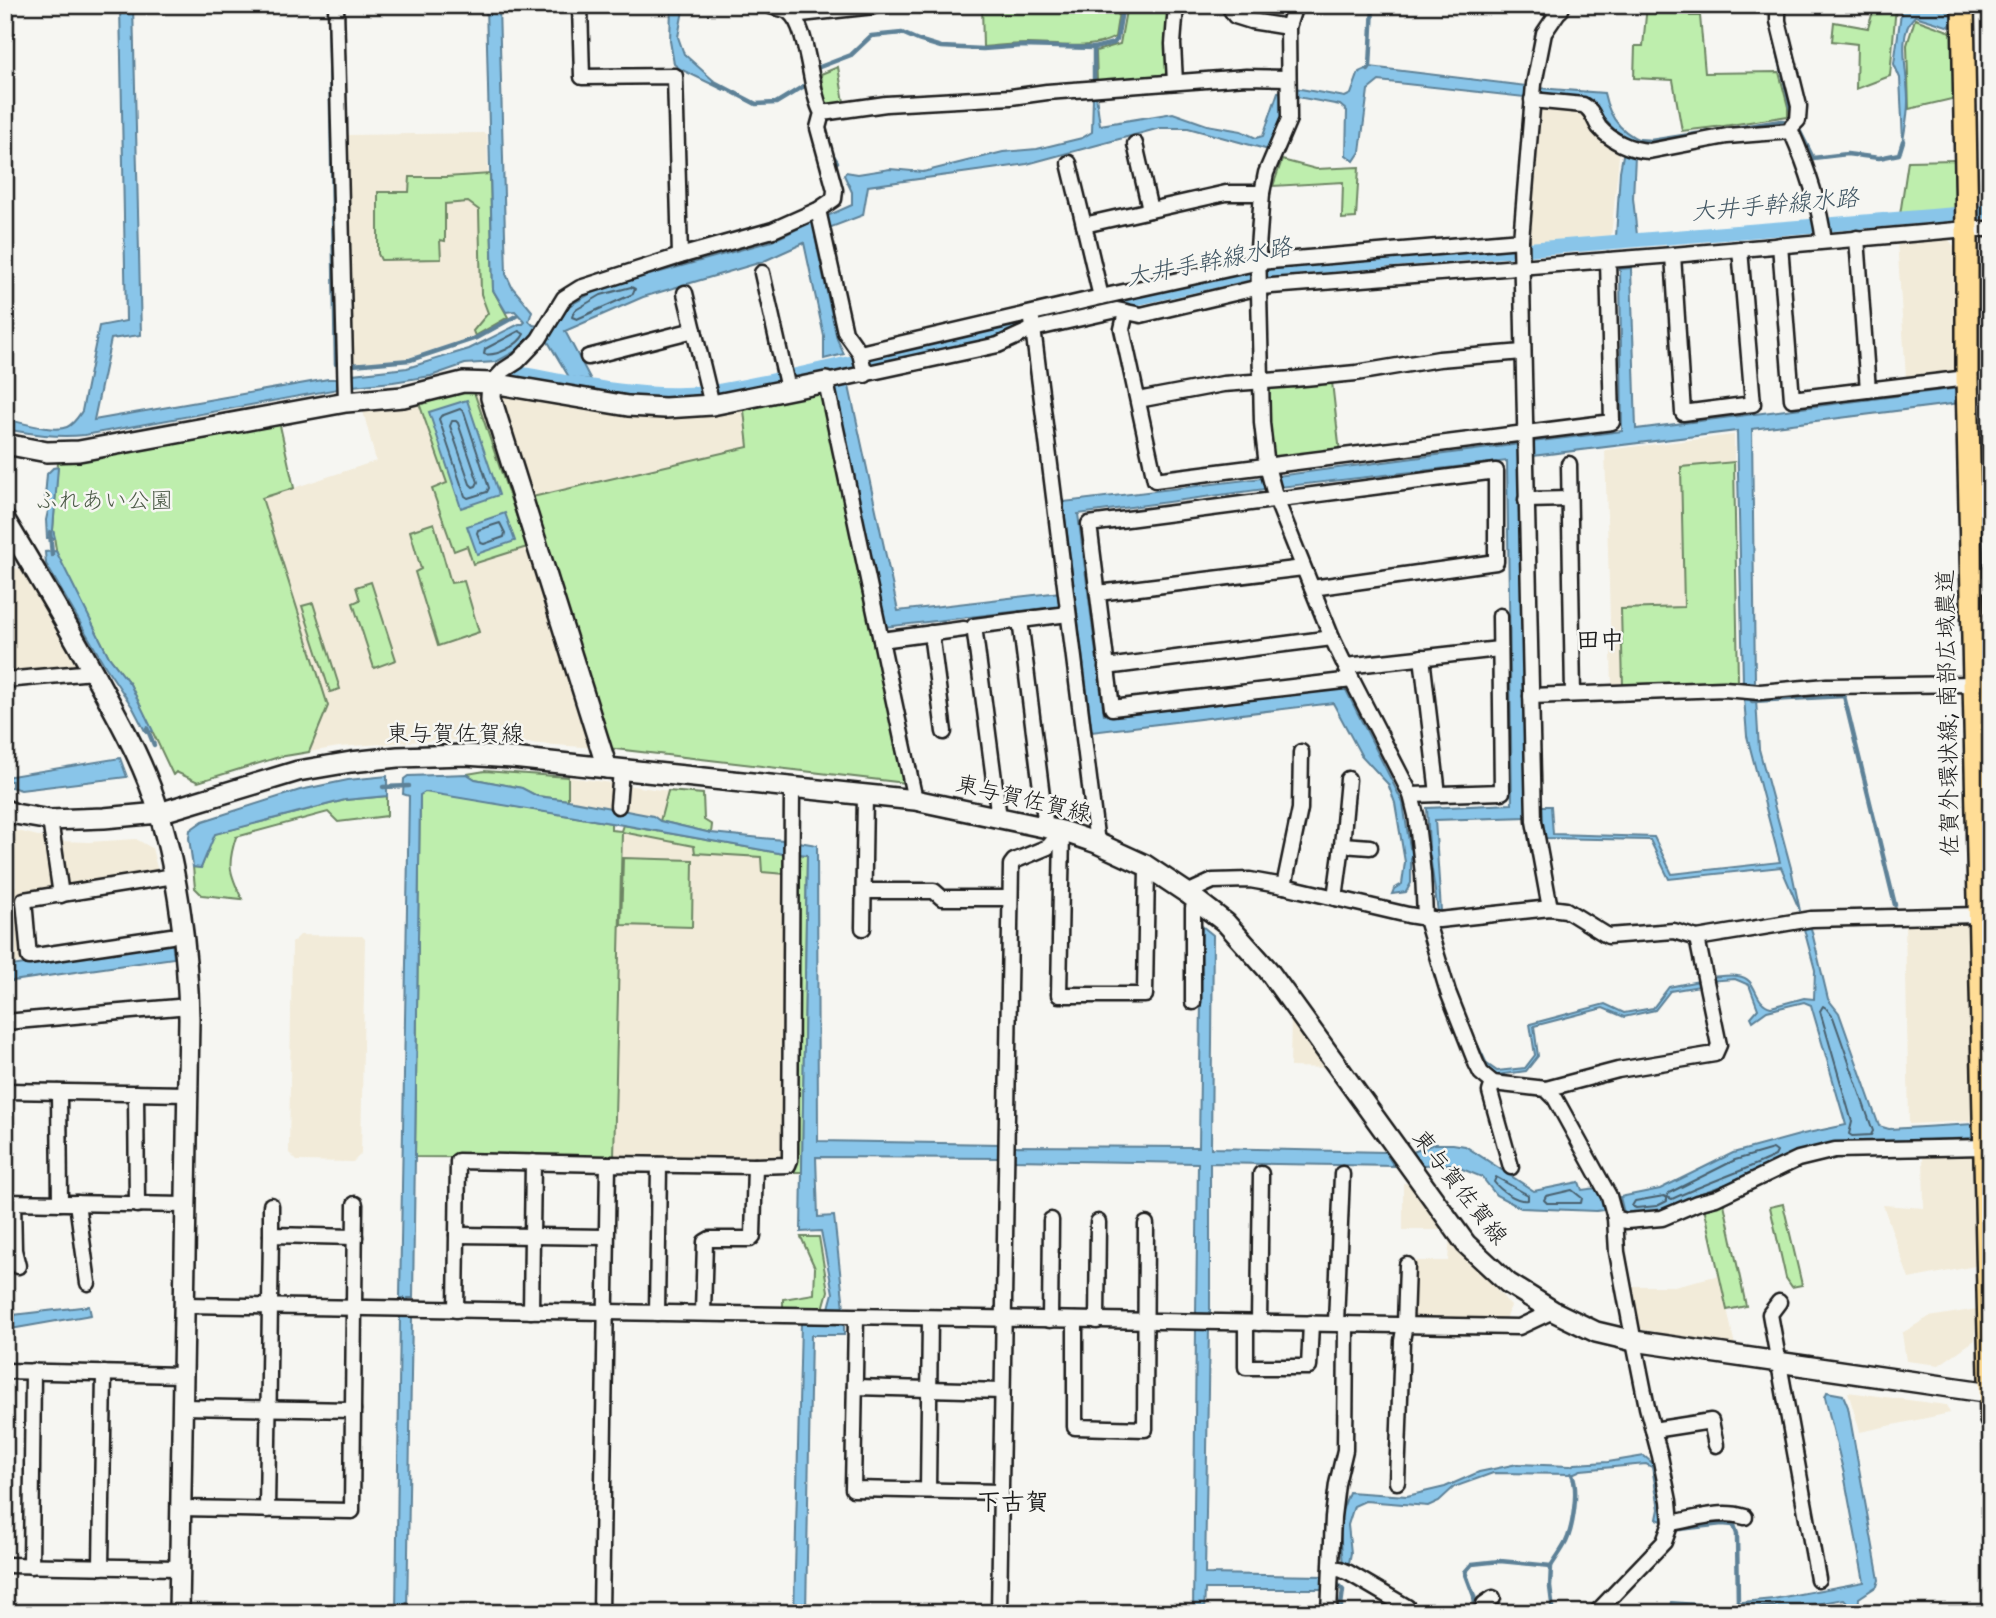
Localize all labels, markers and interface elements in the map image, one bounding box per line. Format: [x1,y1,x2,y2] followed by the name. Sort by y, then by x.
[1690,183,1862,229] water label: 大井手幹線水路
[1124,231,1296,294] water label: 大井手幹線水路
[35,487,173,517] park label: ふれあい公園
[1931,569,1967,857] street label: 佐賀外環状線; 南部広域農道
[1576,626,1624,657] district label: 田中
[386,720,524,750] street label: 東与賀佐賀線
[952,770,1094,830] street label: 東与賀佐賀線
[1405,1124,1513,1252] street label: 東与賀佐賀線
[977,1488,1049,1519] district label: 下古賀

